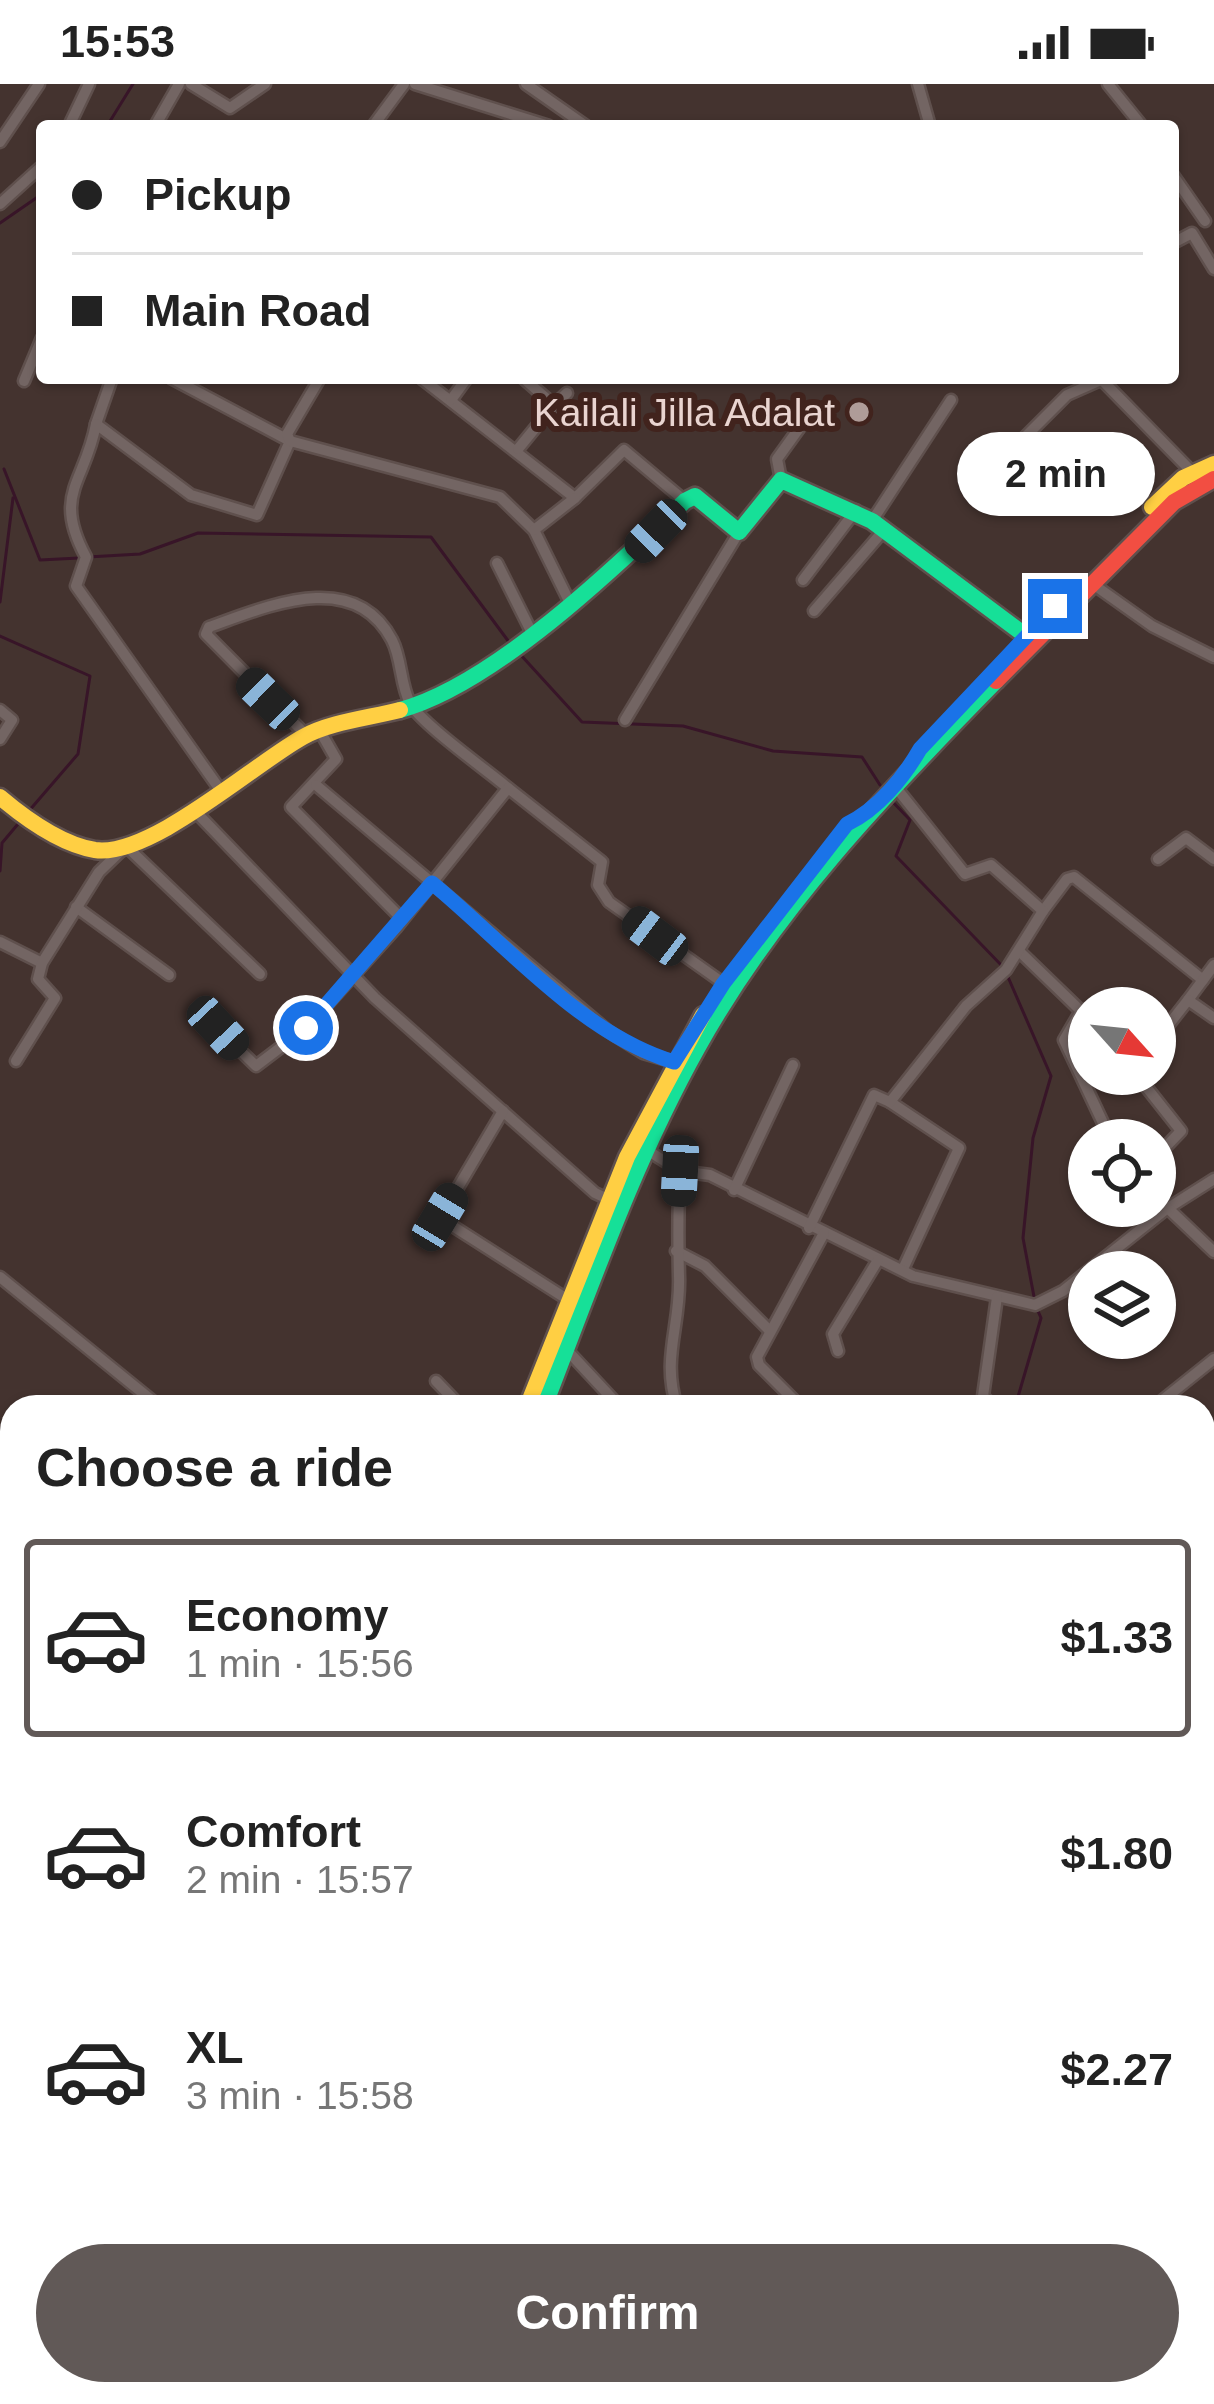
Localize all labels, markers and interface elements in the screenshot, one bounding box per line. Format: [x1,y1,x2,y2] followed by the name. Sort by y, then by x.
[60,16,175,67] text: 15:53
[144,169,292,220] text: Pickup
[144,285,372,336] text: Main Road
[534,391,835,434] place label: Kailali Jilla Adalat
[846,399,872,425] marker: Kailali Jilla Adalat
[956,432,1154,516] callout: 2 min
[1005,452,1107,495] text: 2 min
[618,493,694,569] car
[1028,579,1082,633] route end
[230,661,306,737] car
[615,900,695,972] car
[1068,987,1176,1095] north arrow
[1068,987,1176,1359] map controls
[180,989,256,1067] car
[279,1001,333,1055] route start
[1068,1119,1176,1227] button: locate
[660,1134,700,1208] car
[406,1177,474,1257] car
[1068,1251,1176,1359] button: layers
[36,1437,393,1497] text: Choose a ride
[42,1584,150,1692] icon: car
[186,1590,389,1641] text: Economy
[1060,1612,1173,1663] text: $1.33
[186,1642,414,1685] text: 1 min · 15:56
[42,1800,150,1908] icon: car
[186,1806,361,1857] text: Comfort
[1060,1828,1173,1879] text: $1.80
[186,1858,414,1901] text: 2 min · 15:57
[42,2016,150,2124] icon: car
[186,2022,244,2073] text: XL
[1060,2044,1173,2095] text: $2.27
[186,2074,414,2117] text: 3 min · 15:58
[36,2244,1179,2382] button: Confirm

